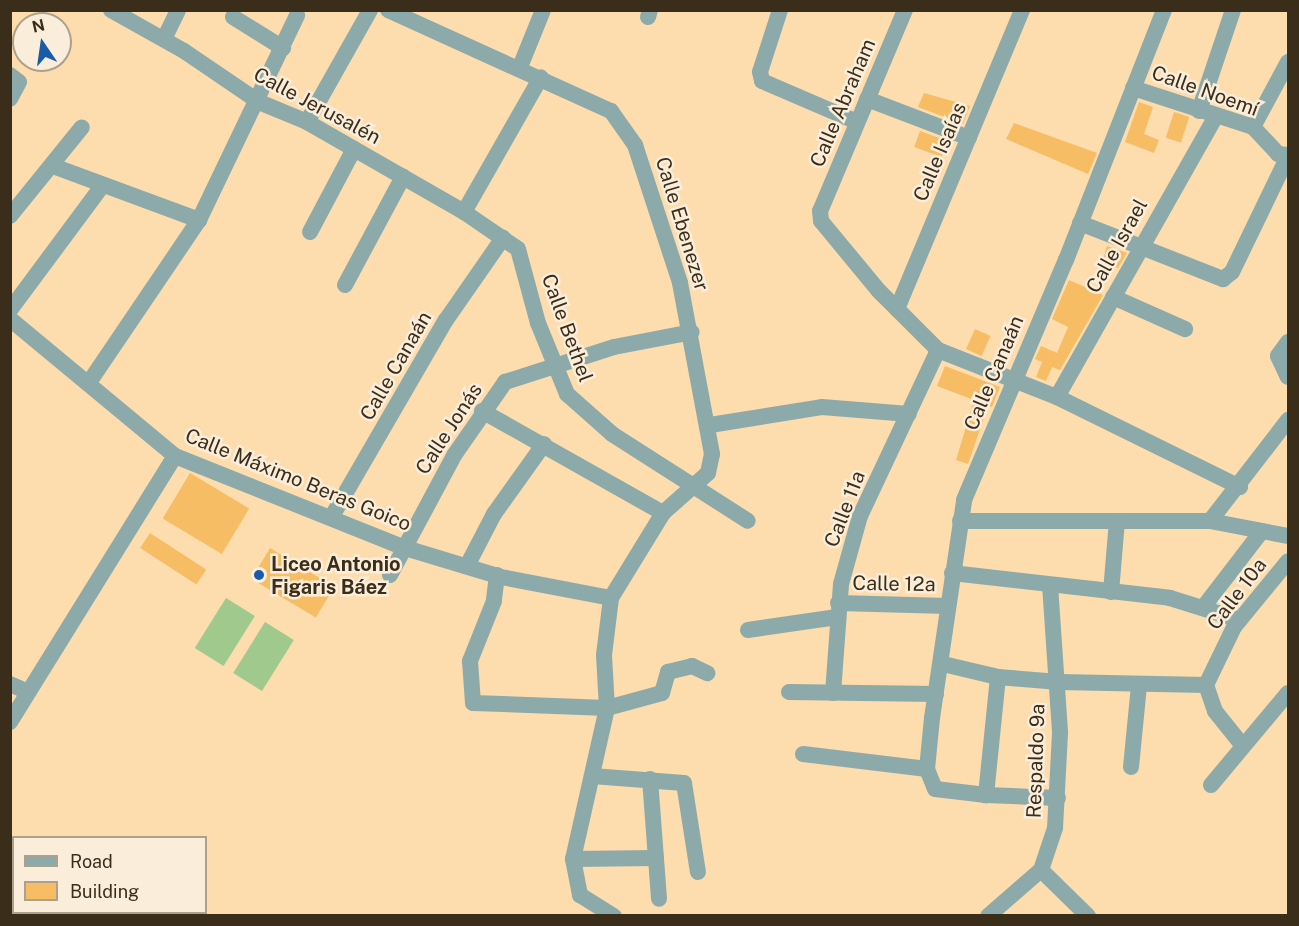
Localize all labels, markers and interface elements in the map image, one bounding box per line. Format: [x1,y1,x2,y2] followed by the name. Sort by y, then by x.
[12,12,72,72] north arrow
[30,15,47,37] text: N
[805,35,881,171] street label: Calle Abraham
[1148,61,1262,121] street label: Calle Noemí
[249,62,385,150] street label: Calle Jerusalén
[908,99,972,205] street label: Calle Isaías
[650,154,714,294] street label: Calle Ebenezer
[1081,195,1153,297] street label: Calle Israel
[536,271,598,385] street label: Calle Bethel
[355,307,437,425] street label: Calle Canaán
[959,312,1029,434] street label: Calle Canaán
[411,379,487,479] street label: Calle Jonás
[181,424,415,536] street label: Calle Máximo Beras Goico
[820,468,870,550] street label: Calle 11a
[271,552,401,599] place label: Liceo Antonio Figaris Báez
[1202,553,1272,635] street label: Calle 10a
[252,568,266,582] marker: Liceo Antonio Figaris Báez
[852,571,936,597] street label: Calle 12a
[1022,703,1050,819] street label: Respaldo 9a
[12,836,207,914] legend
[70,851,113,872] text: Road
[70,881,139,902] text: Building

